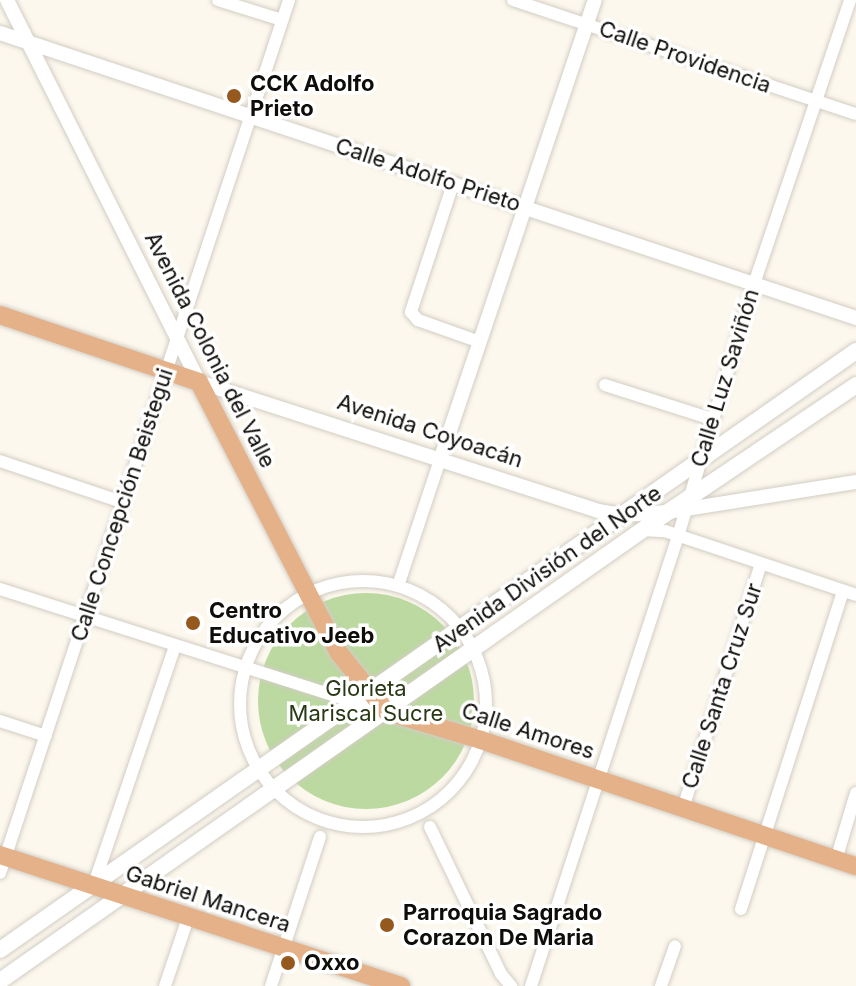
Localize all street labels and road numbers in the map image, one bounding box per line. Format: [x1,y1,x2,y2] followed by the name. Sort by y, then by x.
[596,15,774,99] street label: Calle Providencia
[332,133,524,217] street label: Calle Adolfo Prieto
[139,228,281,472] street label: Avenida Colonia del Valle
[685,286,765,470] street label: Calle Luz Saviñón
[65,365,179,645] street label: Calle Concepción Beistegui
[334,389,526,473] street label: Avenida Coyoacán
[428,480,666,658] street label: Avenida División del Norte
[676,580,768,792] street label: Calle Santa Cruz Sur
[458,697,598,765] street label: Calle Amores
[122,860,294,938] street label: Gabriel Mancera

